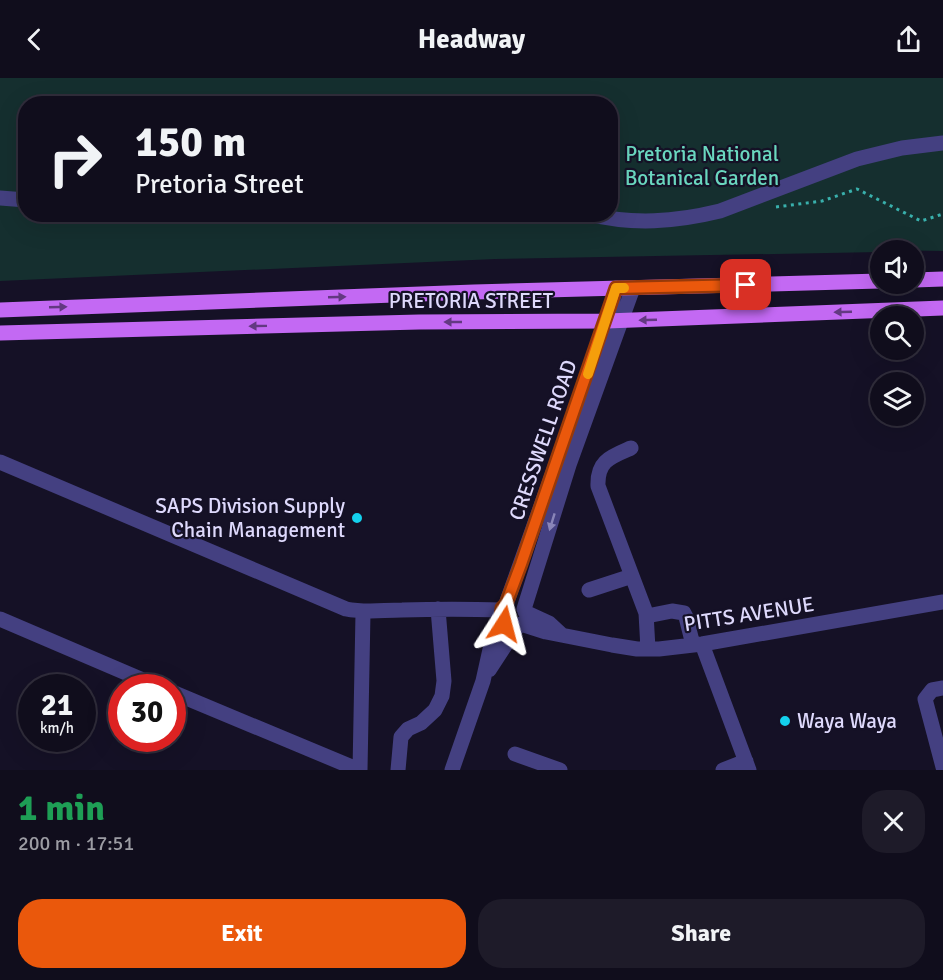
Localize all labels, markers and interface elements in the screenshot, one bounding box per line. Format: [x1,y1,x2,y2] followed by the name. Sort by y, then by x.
[18,23,51,56] icon: back
[418,23,525,56] text: Headway
[892,23,925,56] icon: share
[135,117,246,168] text: 150 m
[36,120,114,198] icon: right
[625,141,779,191] park label: Pretoria National Botanical Garden
[135,168,304,201] text: Pretoria Street
[870,240,924,426] map controls
[870,240,924,294] button: sound
[720,259,771,310] pin
[729,268,762,301] icon: arrive
[389,288,554,314] street label: PRETORIA STREET
[328,292,347,301] one-way arrow
[49,302,68,311] one-way arrow
[870,306,924,360] button: search
[833,308,852,317] one-way arrow
[638,315,657,324] one-way arrow
[443,317,462,327] one-way arrow
[248,321,267,331] one-way arrow
[503,356,583,524] street label: CRESSWELL ROAD
[870,372,924,426] button: layers
[155,493,345,543] place label: SAPS Division Supply Chain Management
[350,511,364,525] marker: SAPS Division Supply Chain Management
[546,513,556,531] one-way arrow
[682,591,816,637] street label: PITTS AVENUE
[472,592,536,656] position arrow
[108,674,186,752] speed limit sign: 30
[41,687,73,724] text: 21
[797,708,897,734] place label: Waya Waya
[778,714,792,728] marker: Waya Waya
[40,719,74,737] text: km/h
[18,786,105,831] text: 1 min
[862,790,925,853] button: close
[18,831,134,856] text: 200 m · 17:51
[18,899,466,968] button: Exit
[478,899,925,968] button: Share

